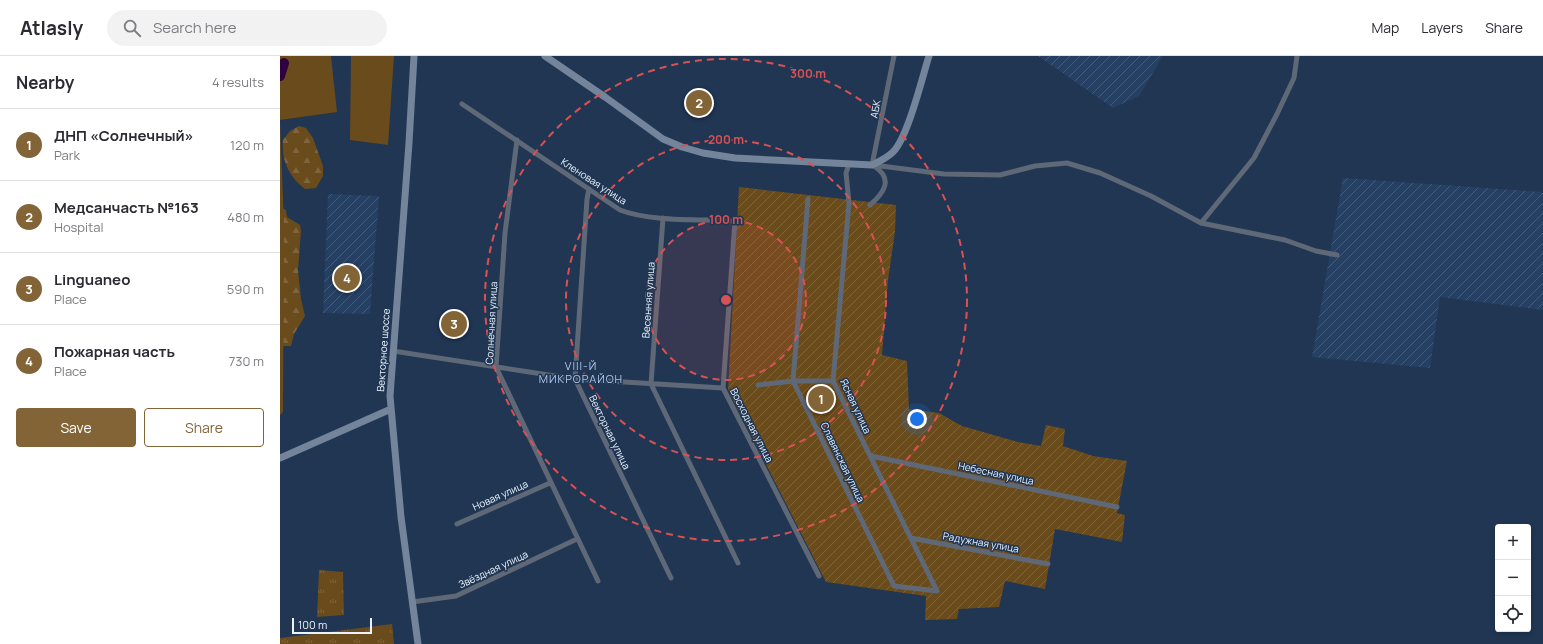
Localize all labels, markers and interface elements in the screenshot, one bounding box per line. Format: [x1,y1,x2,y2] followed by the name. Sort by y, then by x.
[107,10,387,46] search box
[20,15,83,41] text: Atlasly
[121,17,143,39] icon: search
[153,17,236,38] text: Search here
[1371,18,1399,37] text: Map
[1421,18,1463,37] text: Layers
[1485,18,1523,37] text: Share
[790,65,826,82] text: 300 m
[16,71,74,94] text: Nearby
[212,73,264,91] text: 4 results
[686,88,712,118] pin: 2
[866,99,884,119] street label: АБК
[54,125,194,146] text: ДНП «Солнечный»
[708,131,744,148] text: 200 m
[26,136,32,154] text: 1
[230,136,264,154] text: 120 m
[54,146,80,164] text: Park
[558,155,630,207] street label: Кленовая улица
[54,197,199,218] text: Медсанчасть №163
[25,208,33,226] text: 2
[227,208,264,226] text: 480 m
[709,211,743,228] text: 100 m
[54,218,104,236] text: Hospital
[638,261,658,339] street label: Весенняя улица
[334,263,360,293] pin: 4
[54,269,130,290] text: Linguaneo
[25,280,33,298] text: 3
[227,280,264,298] text: 590 m
[482,281,500,365] street label: Солнечная улица
[54,290,87,308] text: Place
[719,293,733,307] centre of rings
[373,308,393,392] street label: Векторное шоссе
[441,309,467,339] pin: 3
[54,341,175,362] text: Пожарная часть
[25,352,33,370] text: 4
[229,352,264,370] text: 730 m
[539,358,623,386] district label: VIII-Й МИКРОРАЙОН
[54,362,87,380] text: Place
[837,376,875,436] street label: Ясная улица
[808,384,834,414] pin: 1
[727,385,777,465] street label: Восходная улица
[586,393,634,471] street label: Векторная улица
[16,408,136,447] button: Save
[144,408,264,447] button: Share
[907,409,927,429] your location
[818,420,868,504] street label: Славянская улица
[957,458,1035,488] street label: Небесная улица
[470,477,530,513] street label: Новая улица
[1495,524,1531,632] map controls
[1495,524,1531,560] button: +
[942,528,1020,556] street label: Радужная улица
[456,547,530,591] street label: Звёздная улица
[1495,560,1531,596] button: −
[1495,596,1531,632] button: locate
[292,616,372,635] scale bar
[298,617,327,632] text: 100 m

